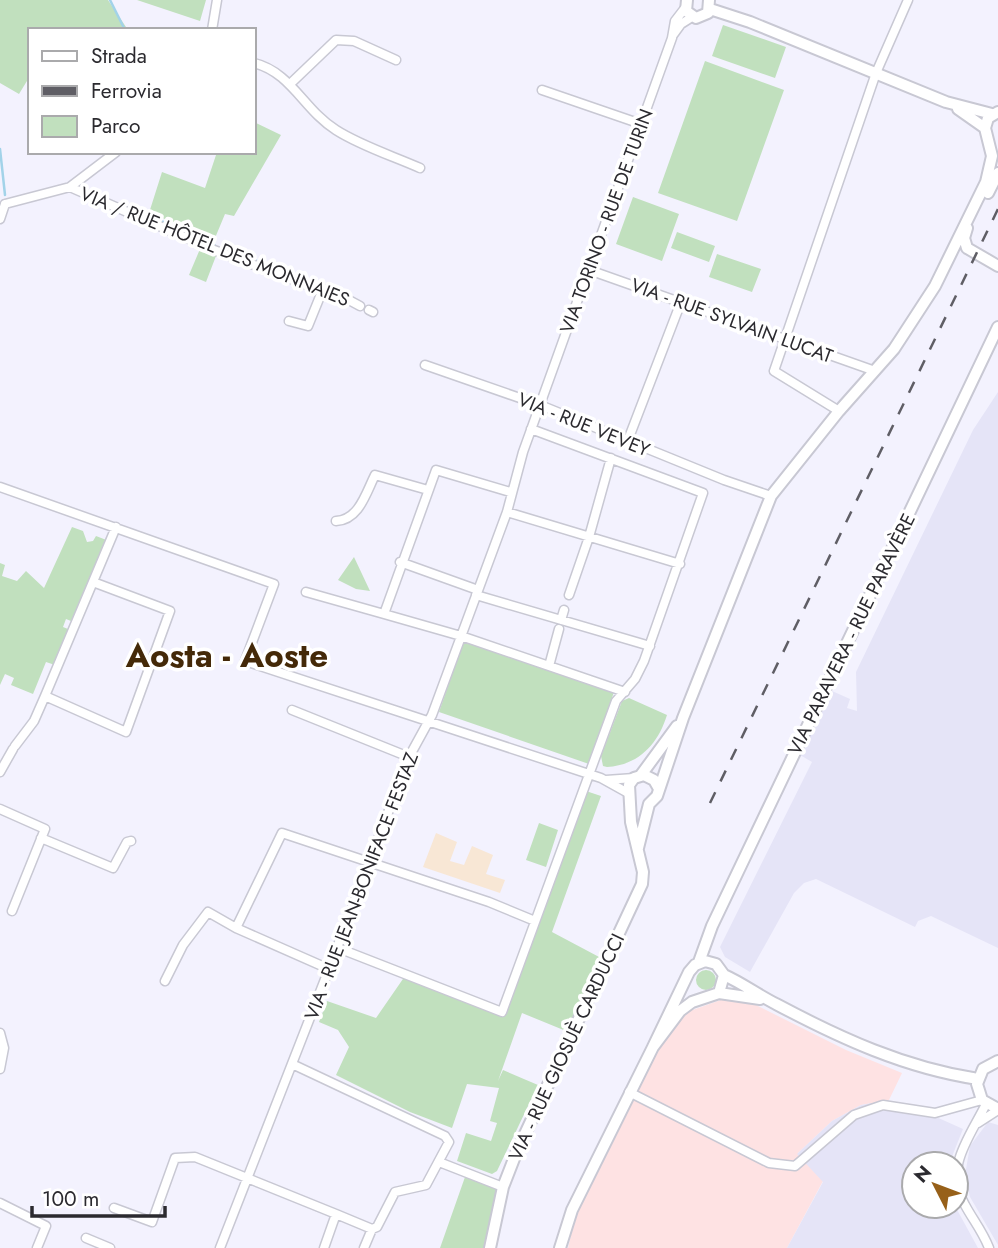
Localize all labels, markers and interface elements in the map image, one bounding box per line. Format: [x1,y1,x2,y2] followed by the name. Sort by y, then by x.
[28,28,256,154] legend
[91,41,147,71] text: Strada
[91,76,162,106] text: Ferrovia
[553,105,660,337] street label: VIA TORINO - RUE DE TURIN
[91,111,140,141] text: Parco
[76,180,354,313] street label: VIA / RUE HÔTEL DES MONNAIES
[627,271,837,370] street label: VIA - RUE SYLVAIN LUCAT
[514,386,654,463] street label: VIA - RUE VEVEY
[781,509,922,759] street label: VIA PARAVERA - RUE PARAVÈRE
[125,632,328,679] district label: Aosta - Aoste
[298,749,425,1024] street label: VIA - RUE JEAN-BONIFACE FESTAZ
[502,929,631,1165] street label: VIA - RUE GIOSUÈ CARDUCCI
[900,1150,970,1220] north arrow
[908,1159,938,1189] text: N
[32,1174,164,1218] scale bar
[42,1184,99,1214] text: 100 m

